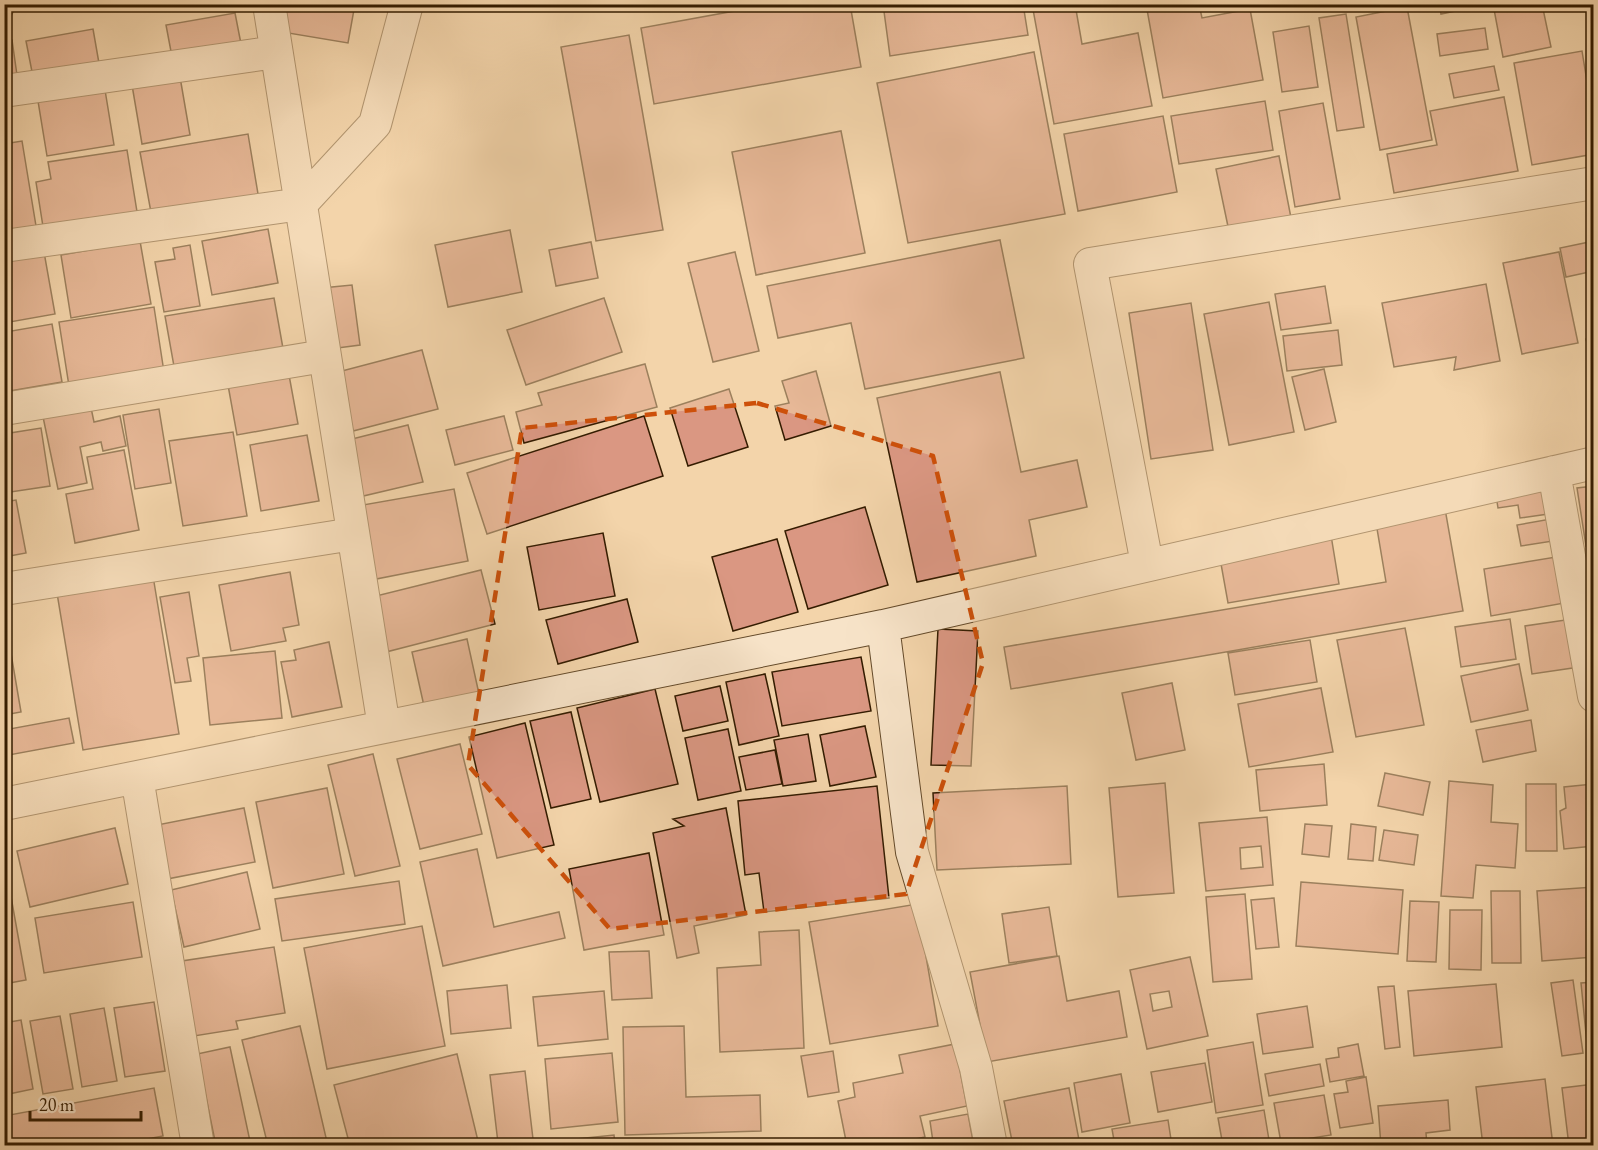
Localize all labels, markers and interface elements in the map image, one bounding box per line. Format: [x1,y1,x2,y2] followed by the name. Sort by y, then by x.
[30,1084,141,1122] scale bar
[39,1093,74,1116] text: 20 m

